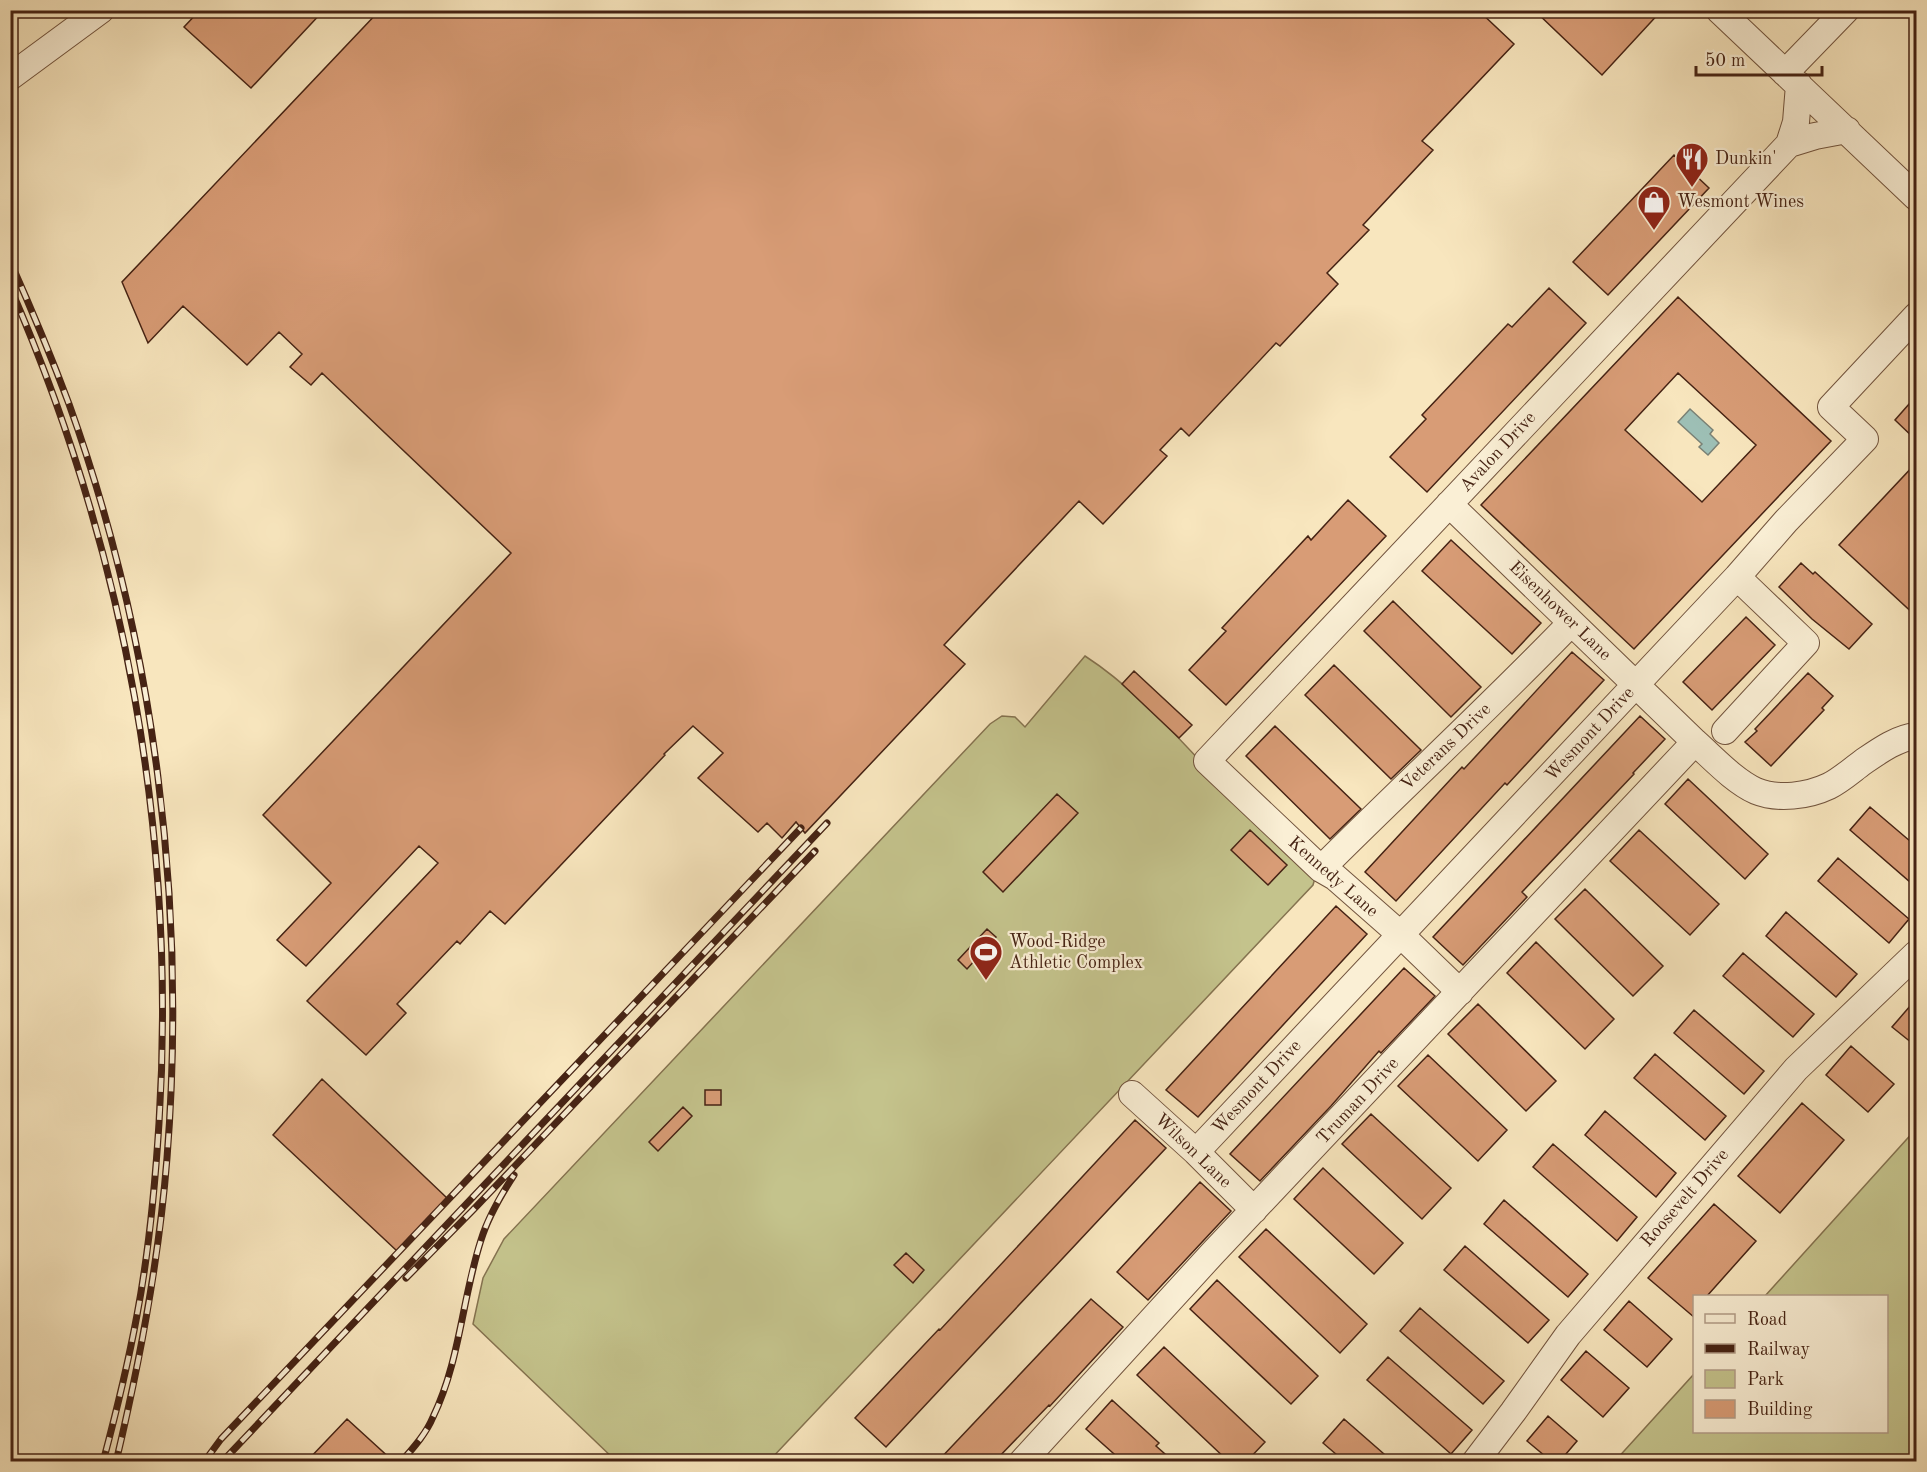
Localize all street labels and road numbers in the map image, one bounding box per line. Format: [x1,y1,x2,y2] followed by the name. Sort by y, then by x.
[1457,408,1539,496] street label: Avalon Drive
[1505,558,1615,664] street label: Eisenhower Lane
[1542,684,1638,784] street label: Wesmont Drive
[1398,700,1494,794] street label: Veterans Drive
[1285,833,1381,921] street label: Kennedy Lane
[1209,1037,1305,1137] street label: Wesmont Drive
[1314,1054,1402,1148] street label: Truman Drive
[1151,1110,1235,1192] street label: Wilson Lane
[1638,1146,1732,1250] street label: Roosevelt Drive

